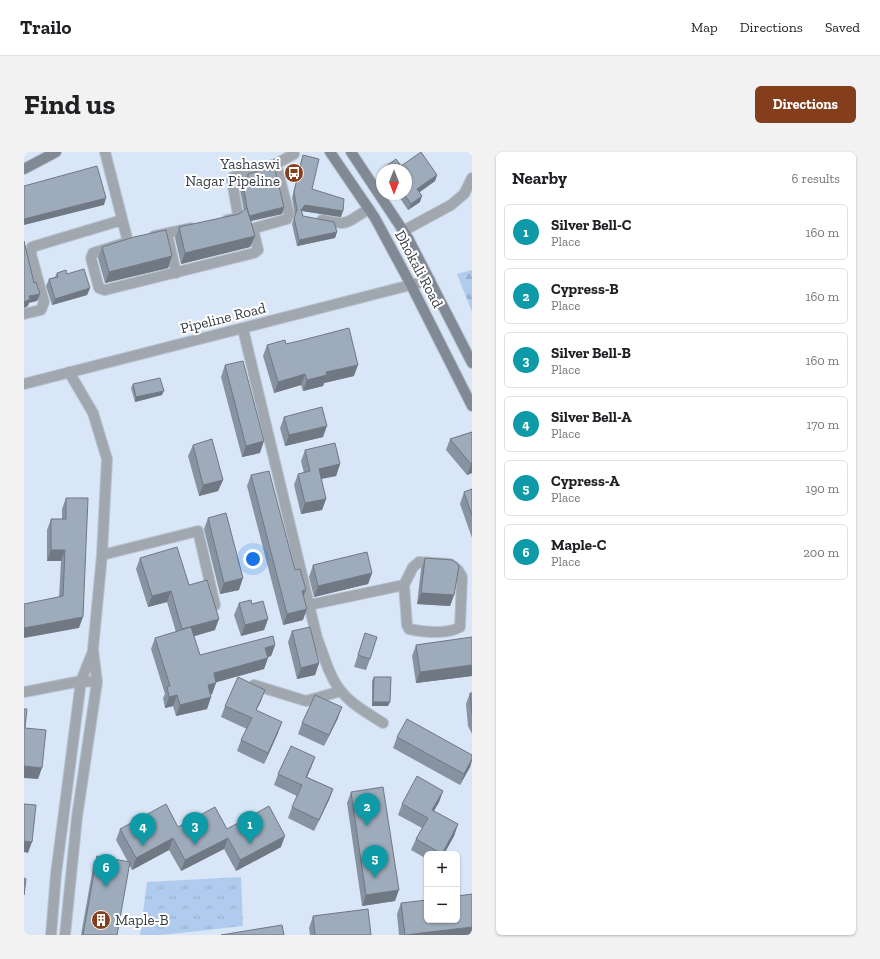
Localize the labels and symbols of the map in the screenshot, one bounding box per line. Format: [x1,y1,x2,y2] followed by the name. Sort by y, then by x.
[185,155,280,190] place label: Yashaswi Nagar Pipeline
[283,162,305,184] bus stop icon: Yashaswi Nagar Pipeline
[376,164,412,200] north arrow
[391,227,447,312] street label: Dhokali Road
[178,298,268,337] street label: Pipeline Road
[243,549,263,569] your location
[354,793,380,826] pin: 2
[237,811,263,844] pin: 1
[182,812,208,845] pin: 3
[130,813,156,846] pin: 4
[362,845,388,878] pin: 5
[93,854,119,887] pin: 6
[90,909,112,931] building icon: Maple-B
[115,911,169,929] place label: Maple-B

